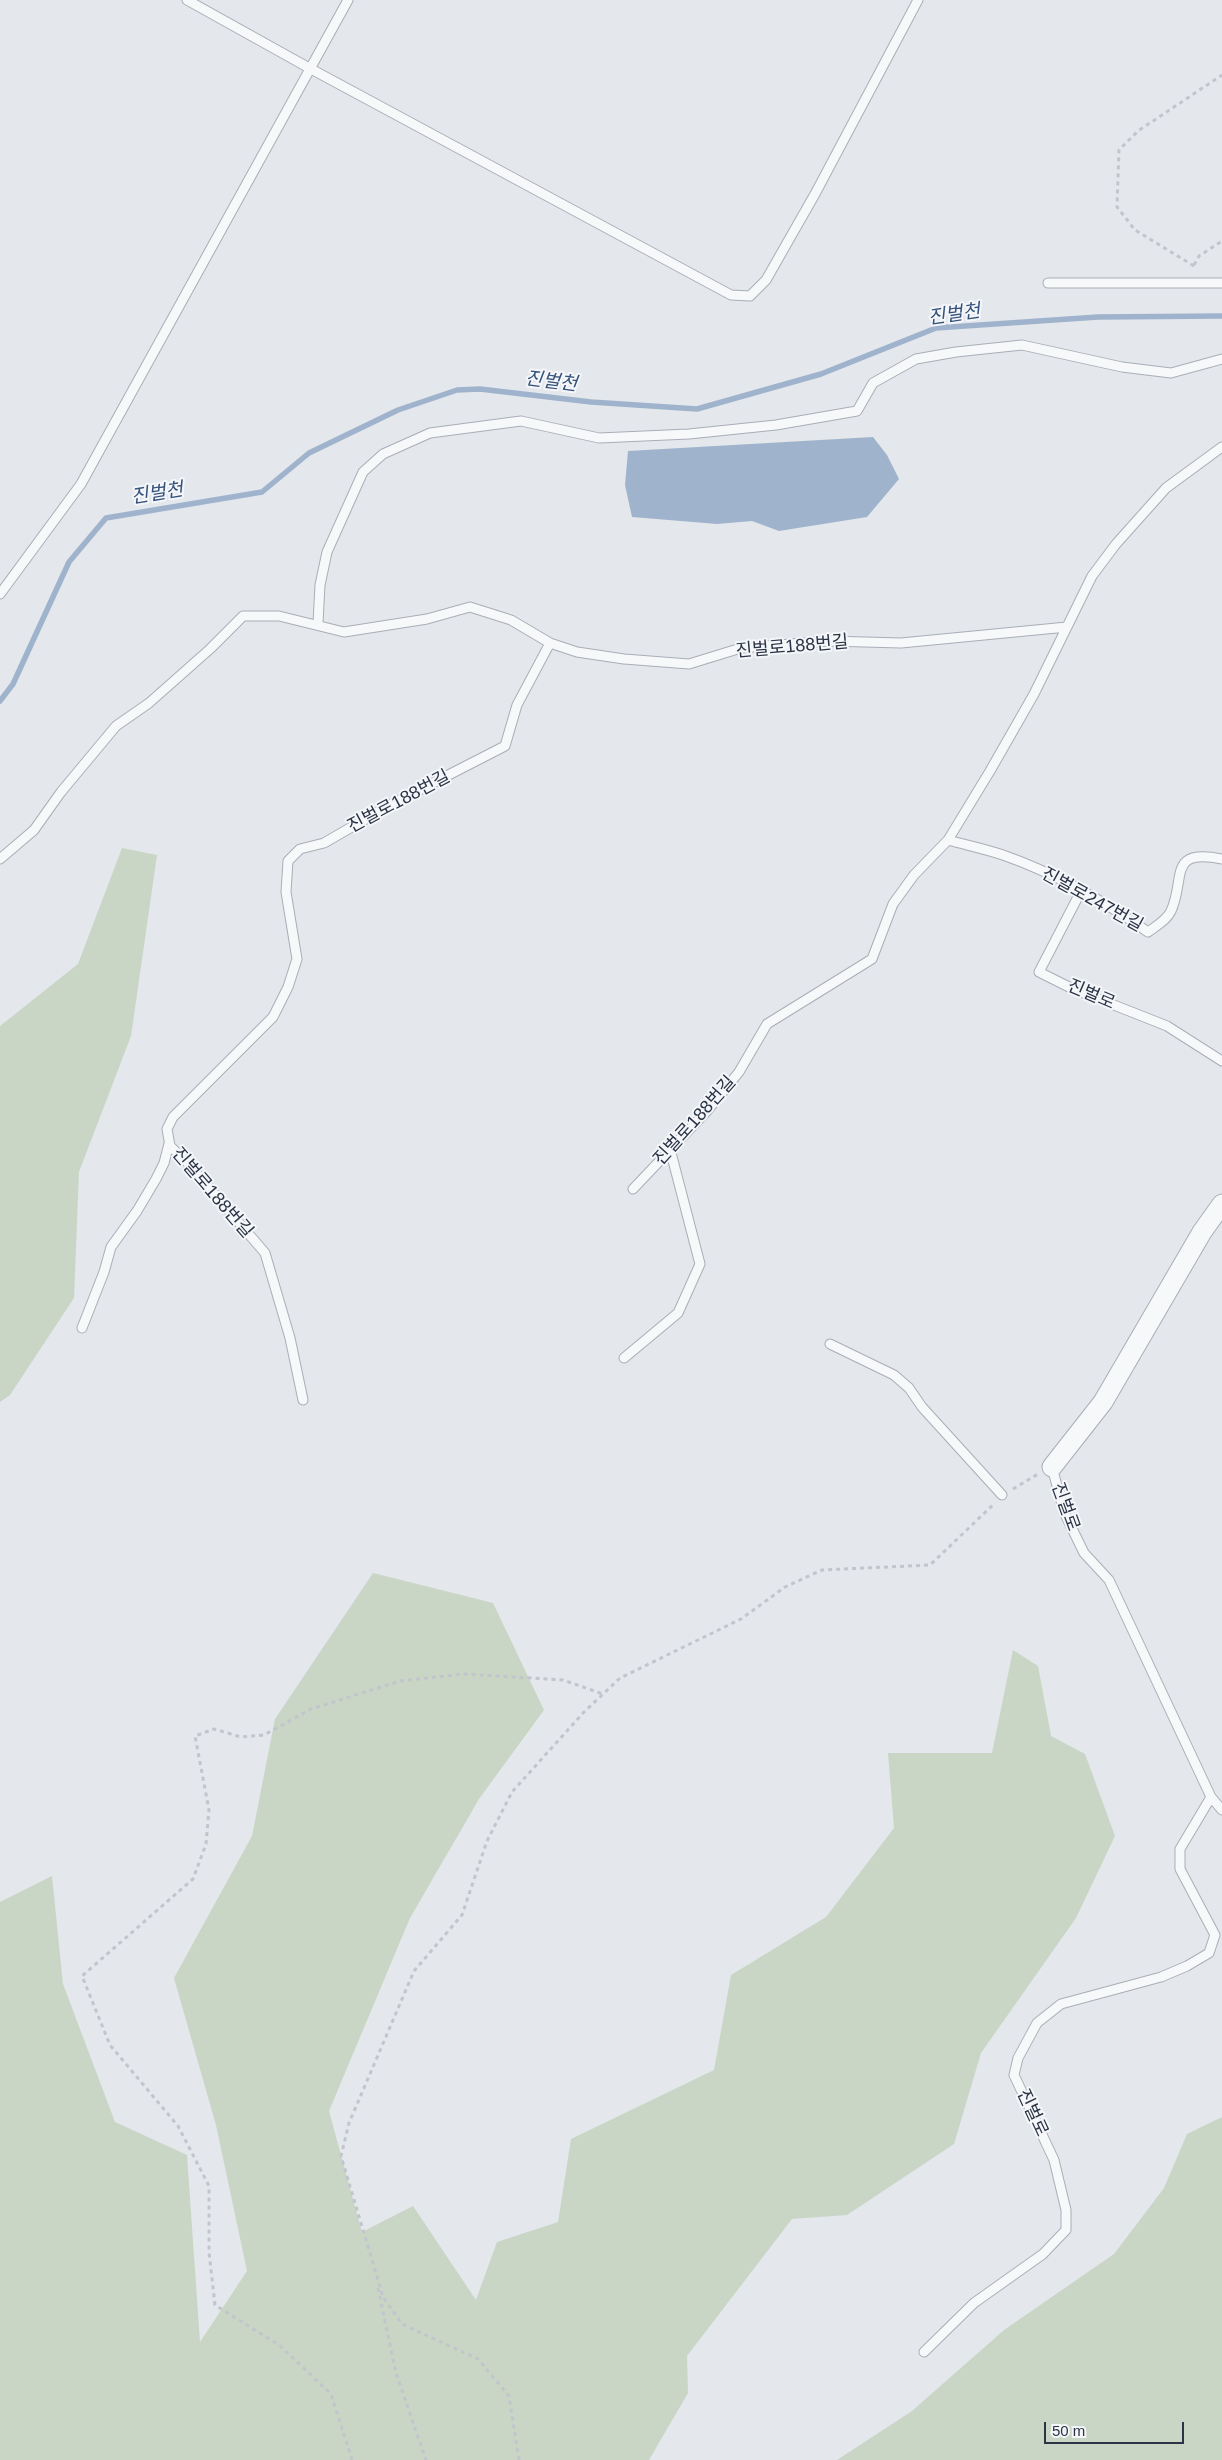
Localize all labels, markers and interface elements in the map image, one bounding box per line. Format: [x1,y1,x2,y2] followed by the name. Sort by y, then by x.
[926,300,982,330] water label: 진벌천
[524,367,578,397] water label: 진벌천
[129,479,185,509] water label: 진벌천
[735,631,849,663] street label: 진벌로188번길
[344,766,454,838] street label: 진벌로188번길
[1037,863,1147,937] street label: 진벌로247번길
[1064,975,1118,1015] street label: 진벌로
[649,1072,741,1170] street label: 진벌로188번길
[167,1143,257,1243] street label: 진벌로188번길
[1046,1480,1084,1534] street label: 진벌로
[1012,2086,1052,2140] street label: 진벌로
[1047,2412,1187,2444] scale bar
[1052,2422,1085,2439] text: 50 m

